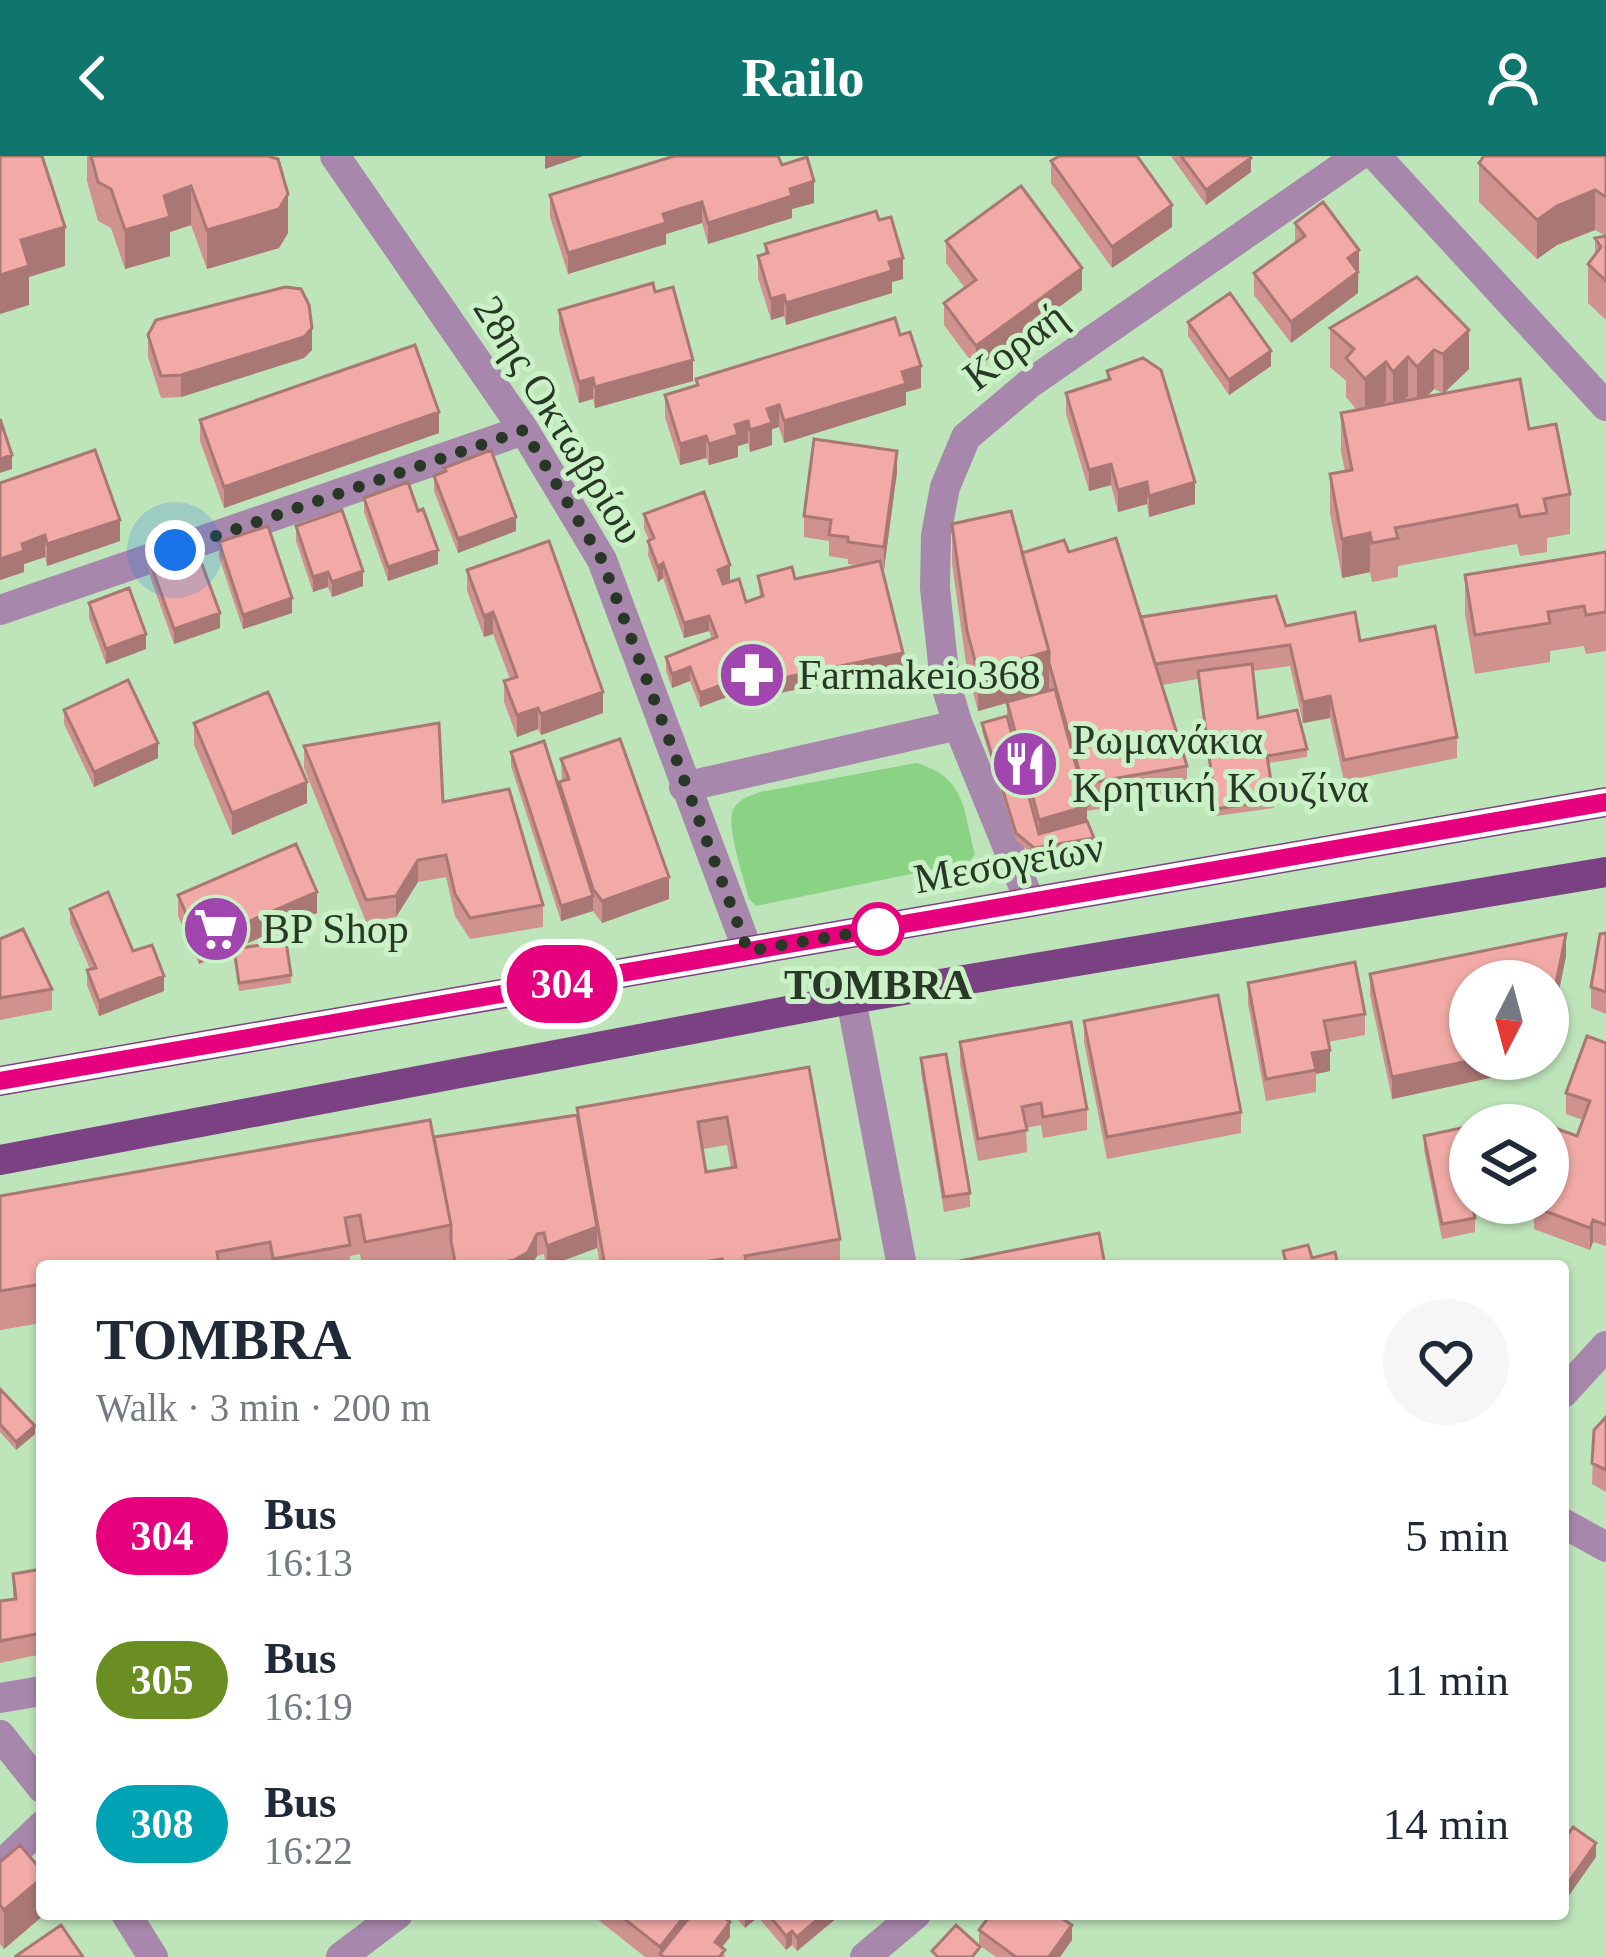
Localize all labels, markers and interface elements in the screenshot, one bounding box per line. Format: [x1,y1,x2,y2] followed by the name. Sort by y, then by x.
[60,45,126,111] icon: back
[1480,45,1546,111] icon: person
[741,48,865,108] text: Railo
[465,288,653,552] street label: 28ης Οκτωβρίου
[955,293,1075,399] street label: Κοραή
[145,520,205,580] your location
[717,640,787,710] pharmacy icon: Farmakeio368
[798,652,1041,698] place label: Farmakeio368
[1072,717,1369,811] place label: Ρωμανάκια Κρητική Κουζίνα
[990,729,1060,799] restaurant icon: Ρωμανάκια Κρητική Κουζίνα
[910,824,1108,902] street label: Μεσογείων
[181,894,251,964] supermarket icon: BP Shop
[853,904,903,954] marker: TOMBRA
[262,906,409,952] place label: BP Shop
[493,945,631,1023] line badge: 304
[1449,960,1569,1080] north arrow
[1449,960,1569,1224] map controls
[531,961,594,1007] text: 304
[784,962,973,1008] place label: TOMBRA
[1449,1104,1569,1224] button: layers
[1383,1299,1509,1425] button: heart
[96,1308,351,1371] text: TOMBRA
[96,1386,431,1429] text: Walk · 3 min · 200 m
[264,1489,337,1539] text: Bus
[1405,1511,1509,1561] text: 5 min
[131,1513,194,1559] text: 304
[264,1541,353,1584] text: 16:13
[264,1633,337,1683] text: Bus
[1384,1655,1509,1705] text: 11 min
[131,1657,194,1703] text: 305
[264,1685,353,1728] text: 16:19
[264,1777,337,1827] text: Bus
[1383,1799,1509,1849] text: 14 min
[131,1801,194,1847] text: 308
[264,1829,353,1872] text: 16:22

